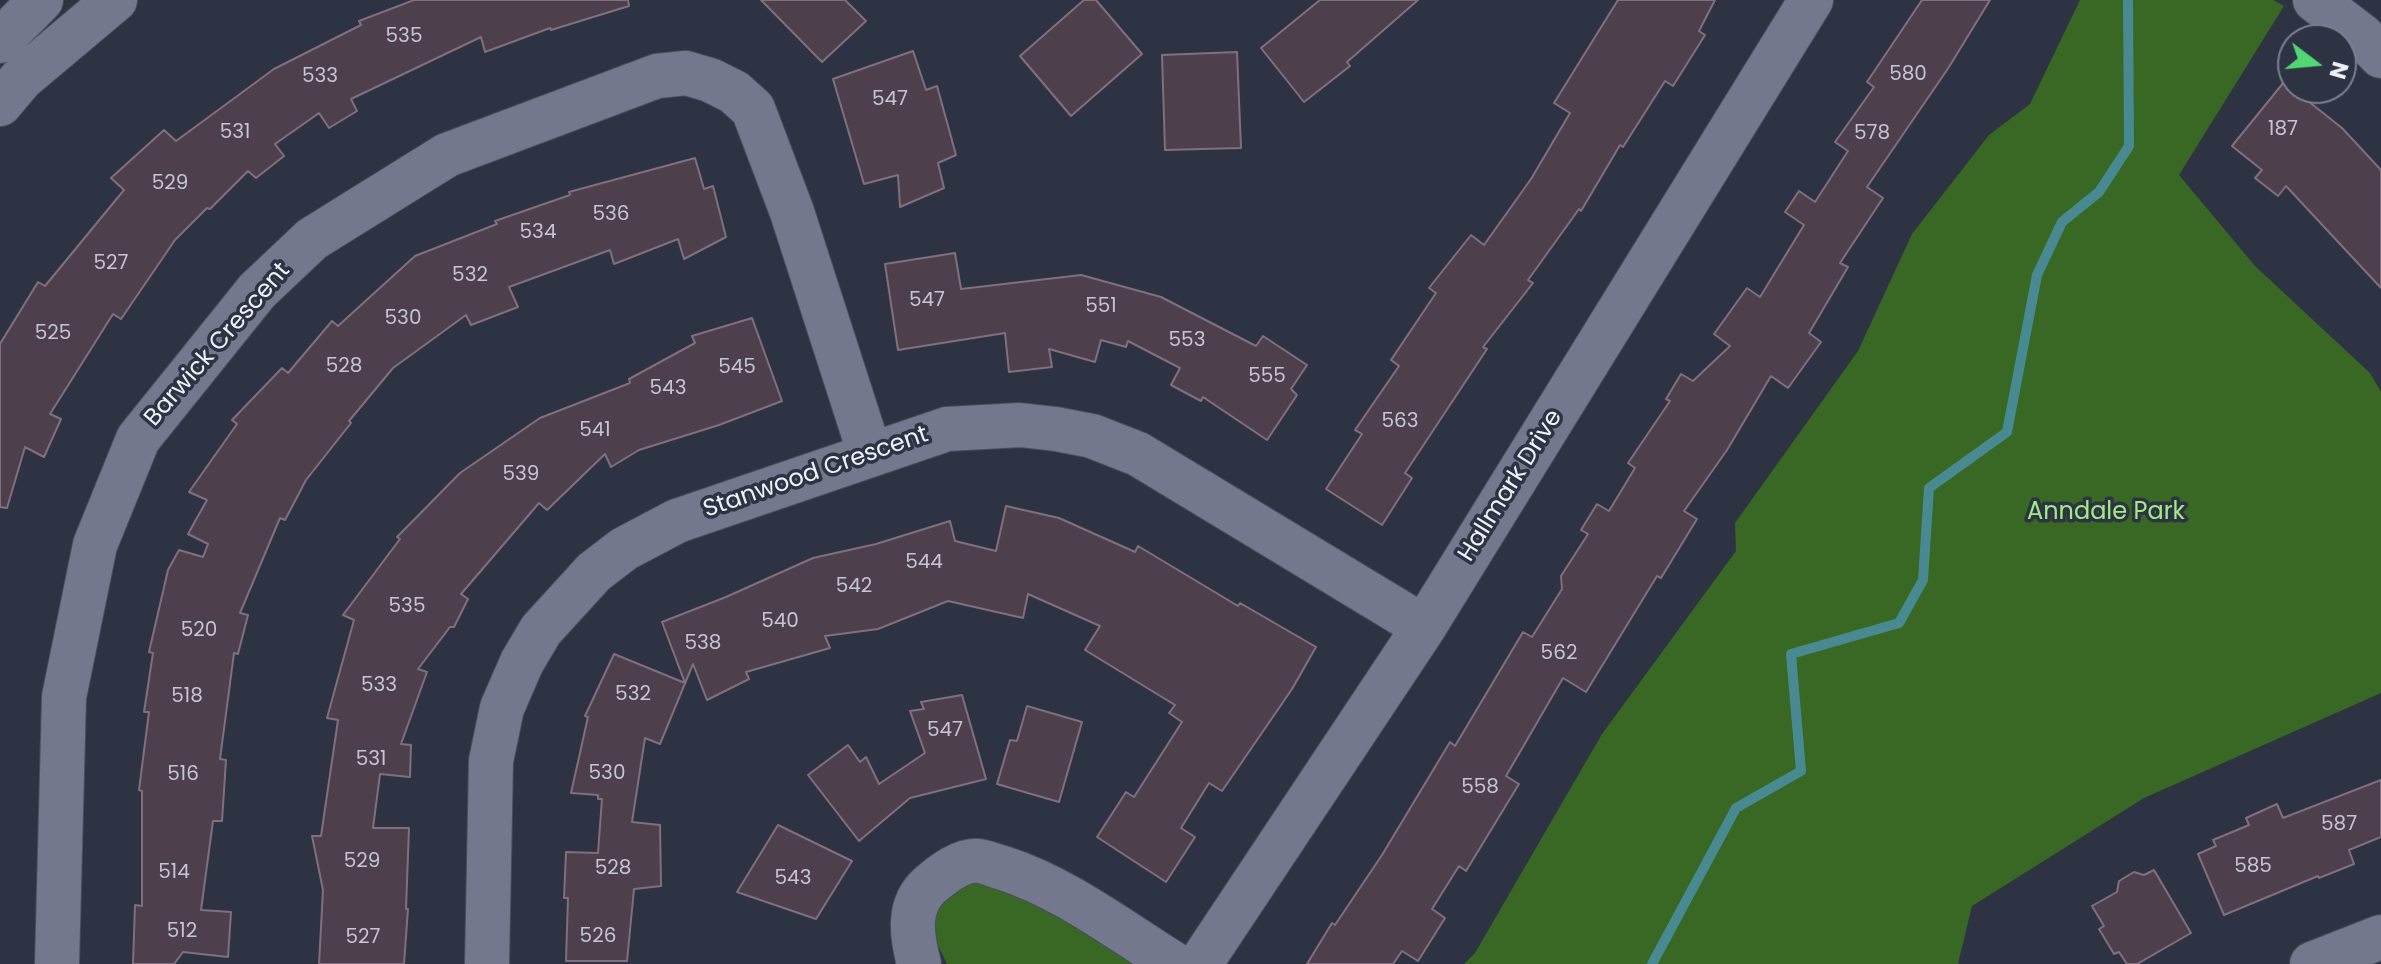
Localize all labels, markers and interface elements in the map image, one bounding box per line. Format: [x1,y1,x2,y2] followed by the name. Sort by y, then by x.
[2277,24,2357,104] north arrow
[386,25,422,49] house number: 535
[2321,58,2356,82] text: N
[1889,63,1927,87] house number: 580
[302,65,338,89] house number: 533
[872,88,908,112] house number: 547
[2268,118,2298,142] house number: 187
[220,121,250,145] house number: 531
[1854,122,1890,146] house number: 578
[152,172,188,196] house number: 529
[592,203,630,227] house number: 536
[520,221,556,245] house number: 534
[94,252,128,276] house number: 527
[139,257,297,433] street label: Barwick Crescent
[452,264,488,288] house number: 532
[909,289,945,313] house number: 547
[1085,295,1117,319] house number: 551
[385,307,421,331] house number: 530
[35,322,71,346] house number: 525
[1169,329,1205,353] house number: 553
[326,355,362,379] house number: 528
[718,356,756,380] house number: 545
[1248,365,1286,389] house number: 555
[650,377,686,401] house number: 543
[1453,405,1569,567] street label: Hallmark Drive
[1381,410,1419,434] house number: 563
[579,419,611,443] house number: 541
[700,421,932,525] street label: Stanwood Crescent
[503,463,539,487] house number: 539
[2027,499,2185,527] park label: Anndale Park
[905,551,943,575] house number: 544
[836,575,872,599] house number: 542
[389,595,425,619] house number: 535
[761,610,799,634] house number: 540
[181,619,217,643] house number: 520
[685,632,721,656] house number: 538
[1541,642,1577,666] house number: 562
[361,674,397,698] house number: 533
[615,683,651,707] house number: 532
[171,685,203,709] house number: 518
[927,719,963,743] house number: 547
[356,748,386,772] house number: 531
[589,762,625,786] house number: 530
[167,763,199,787] house number: 516
[1461,776,1499,800] house number: 558
[2321,813,2357,837] house number: 587
[344,850,380,874] house number: 529
[2234,855,2272,879] house number: 585
[595,857,631,881] house number: 528
[158,861,190,885] house number: 514
[775,867,811,891] house number: 543
[167,920,197,944] house number: 512
[580,925,616,949] house number: 526
[346,926,380,950] house number: 527

